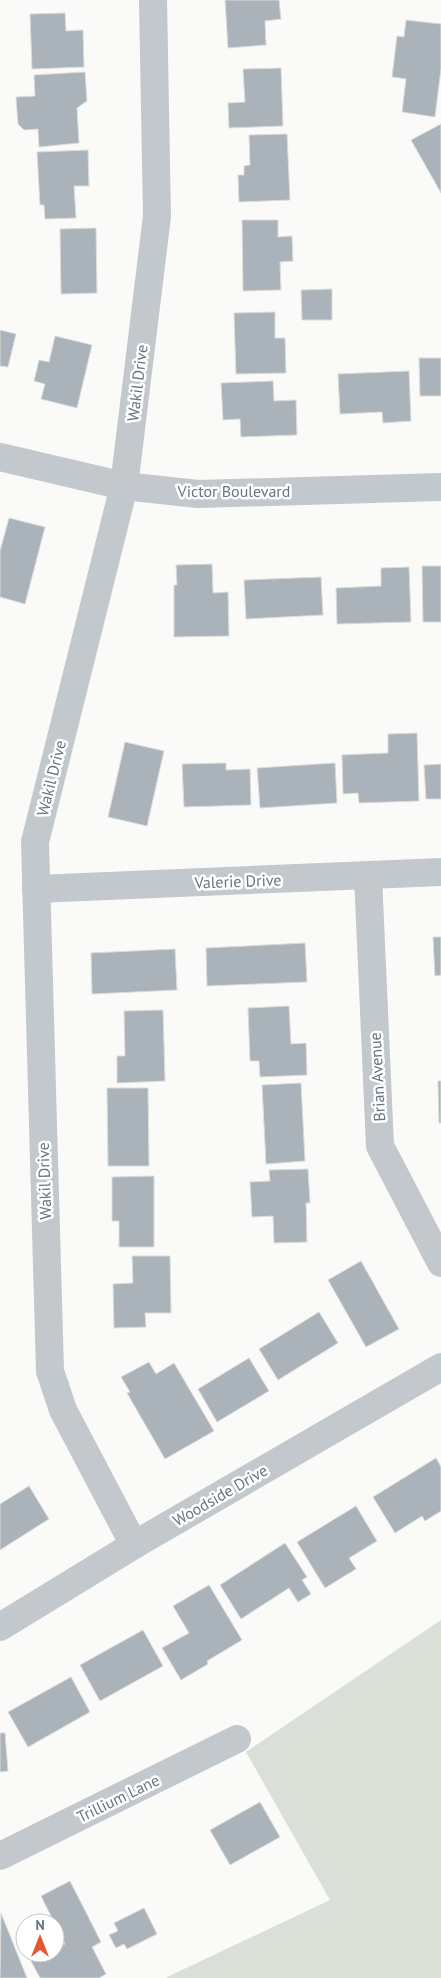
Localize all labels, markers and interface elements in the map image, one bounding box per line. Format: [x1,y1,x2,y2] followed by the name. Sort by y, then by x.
[122,343,152,423] street label: Wakil Drive
[177,481,290,501] street label: Victor Boulevard
[32,738,70,818] street label: Wakil Drive
[193,869,282,893] street label: Valerie Drive
[365,1032,389,1122] street label: Brian Avenue
[33,1142,55,1220] street label: Wakil Drive
[169,1460,271,1530] street label: Woodside Drive
[74,1769,162,1827] street label: Trillium Lane
[15,1913,65,1963] north arrow
[35,1916,45,1934] text: N

